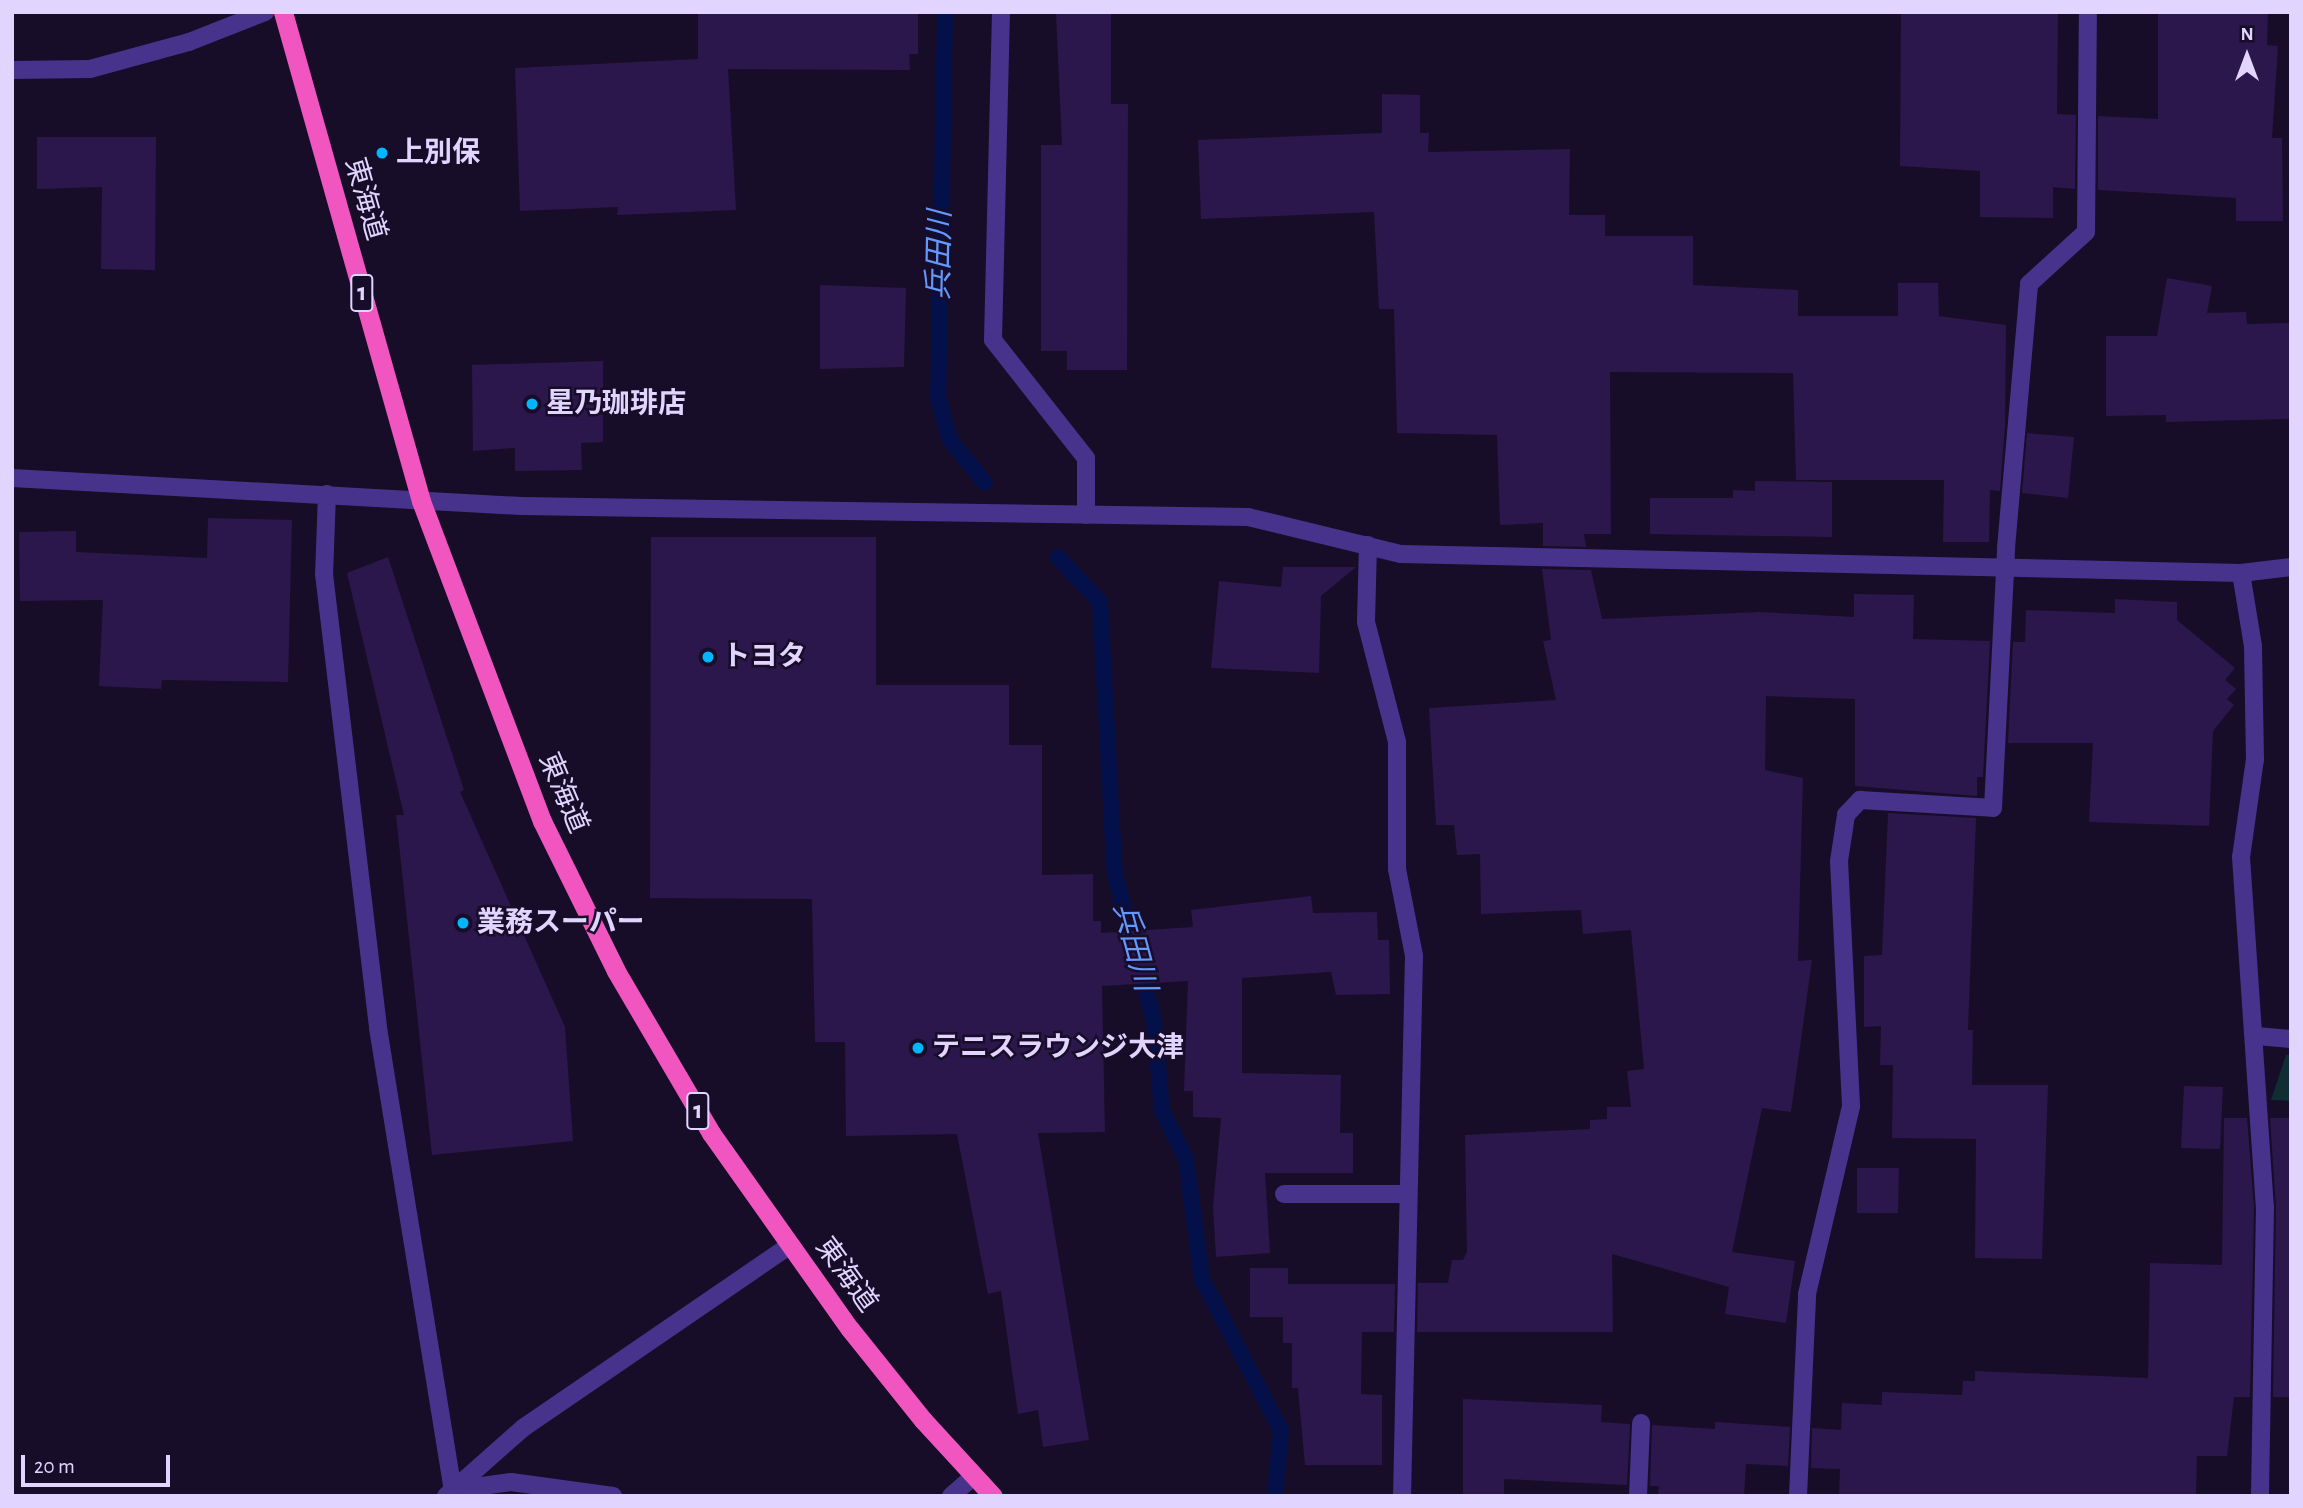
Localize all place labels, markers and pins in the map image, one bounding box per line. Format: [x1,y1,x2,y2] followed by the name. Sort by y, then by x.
[396,136,480,170] place label: 上別保
[374,145,390,161] marker: 上別保
[546,387,686,421] place label: 星乃珈琲店
[524,396,540,412] marker: 星乃珈琲店
[722,640,806,674] place label: トヨタ
[700,649,716,665] marker: トヨタ
[477,906,645,940] place label: 業務スーパー
[455,915,471,931] marker: 業務スーパー
[932,1031,1184,1065] place label: テニスラウンジ大津
[910,1040,926,1056] marker: テニスラウンジ大津

